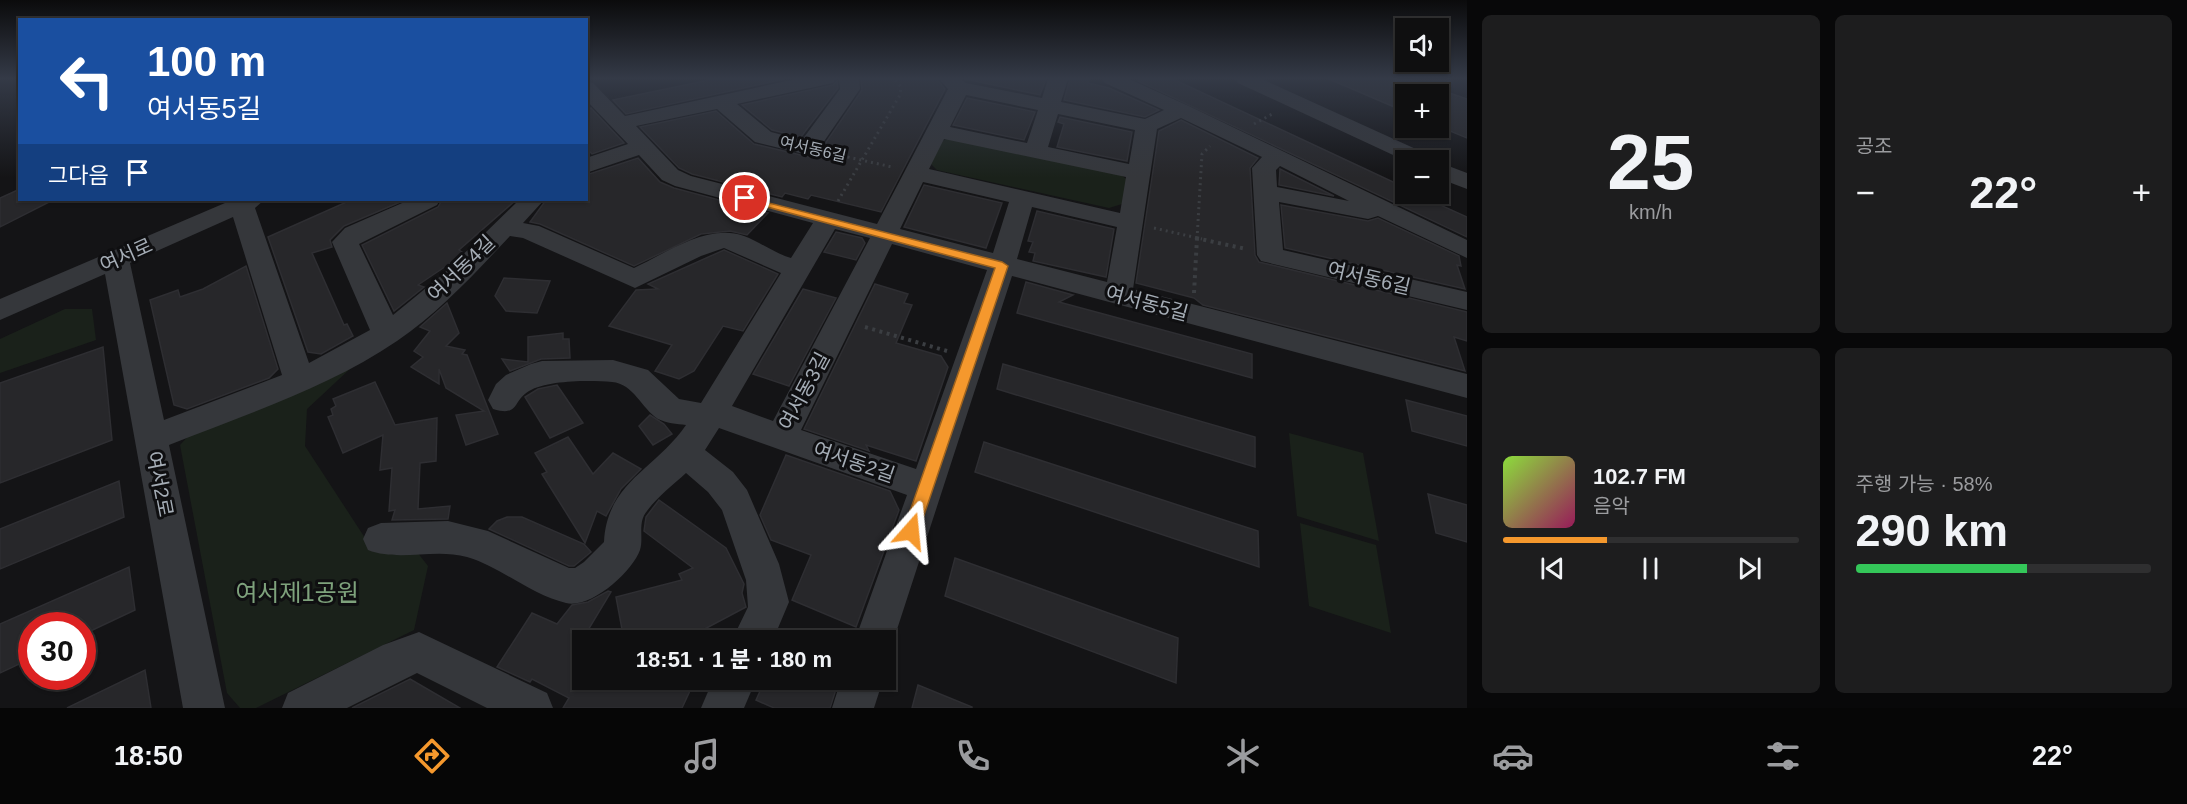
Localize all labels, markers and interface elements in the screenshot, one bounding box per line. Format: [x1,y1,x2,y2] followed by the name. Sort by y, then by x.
[1395,18,1449,204] map controls
[1395,18,1449,72] button: sound
[147,38,266,85] text: 100 m
[48,42,126,120] icon: left
[1395,84,1449,138] button: +
[147,94,261,124] text: 여서동5길
[1607,118,1694,206] text: 25
[778,133,848,165] street label: 여서동6길
[1856,135,1892,157] text: 공조
[1395,150,1449,204] button: −
[121,156,154,189] icon: arrive
[48,163,109,188] text: 그다음
[1969,167,2037,218] text: 22°
[719,172,770,223] pin
[1856,174,1875,211] text: −
[2132,174,2151,211] text: +
[728,181,761,214] icon: arrive
[1629,201,1672,223] text: km/h
[423,231,499,305] street label: 여서동4길
[96,234,156,276] street label: 여서로
[1325,258,1413,298] street label: 여서동6길
[1103,281,1191,325] street label: 여서동5길
[774,348,834,434] street label: 여서동3길
[810,438,898,486] street label: 여서동2길
[143,449,177,519] street label: 여서2로
[1593,464,1686,489] text: 102.7 FM
[1856,473,1992,495] text: 주행 가능 · 58%
[1593,495,1630,517] text: 음악
[879,499,943,563] position arrow
[1856,505,2008,556] text: 290 km
[1536,552,1569,585] icon: previous
[1634,552,1667,585] icon: pause
[1733,552,1766,585] icon: next
[235,579,359,606] park label: 여서제1공원
[18,612,96,690] speed limit sign: 30
[636,647,832,672] text: 18:51 · 1 분 · 180 m
[411,735,453,777] icon: directions
[681,735,723,777] icon: music
[952,735,994,777] icon: phone
[1222,735,1264,777] icon: climate
[1492,735,1534,777] icon: car
[1762,735,1804,777] icon: filters
[114,741,183,771] text: 18:50
[2032,741,2073,771] text: 22°

